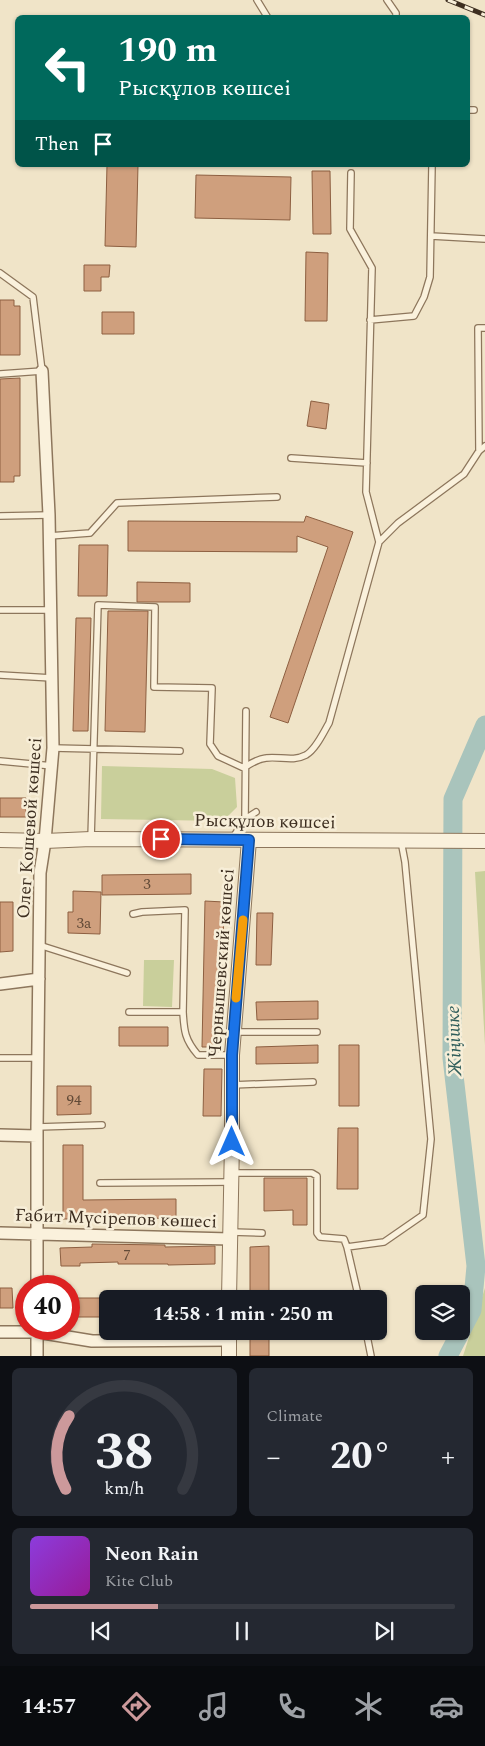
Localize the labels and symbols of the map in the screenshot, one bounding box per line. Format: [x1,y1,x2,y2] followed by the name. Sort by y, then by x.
[10,736,49,920] street label: Олег Кошевой көшесі
[194,807,336,836] street label: Рысқұлов көшсеі
[140,818,182,860] pin
[201,867,242,1059] street label: Чернышевский көшесі
[143,873,151,896] house number: 3
[77,912,92,935] house number: 3а
[439,1005,470,1078] water label: Жіңішке
[66,1089,82,1112] house number: 94
[205,1115,257,1167] position arrow
[15,1201,217,1236] street label: Ғабит Мүсірепов көшесі
[123,1244,131,1267] house number: 7
[15,1275,80,1340] speed limit sign: 40

